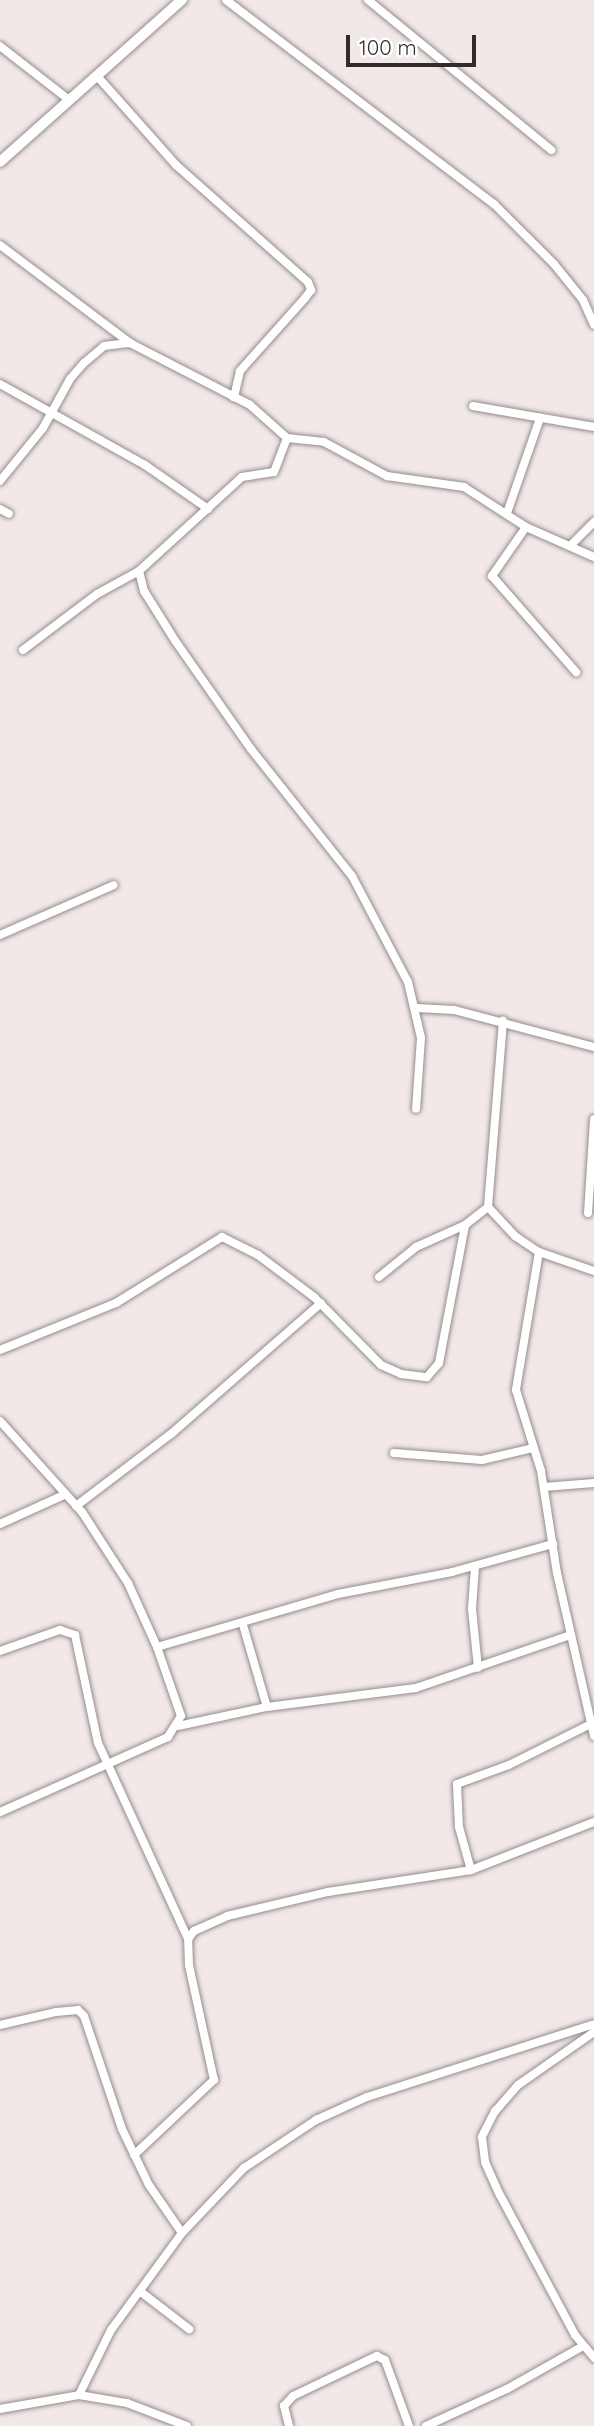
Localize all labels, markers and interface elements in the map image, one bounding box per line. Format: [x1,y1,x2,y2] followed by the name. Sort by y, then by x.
[349,21,478,65] scale bar
[359,34,417,60] text: 100 m

